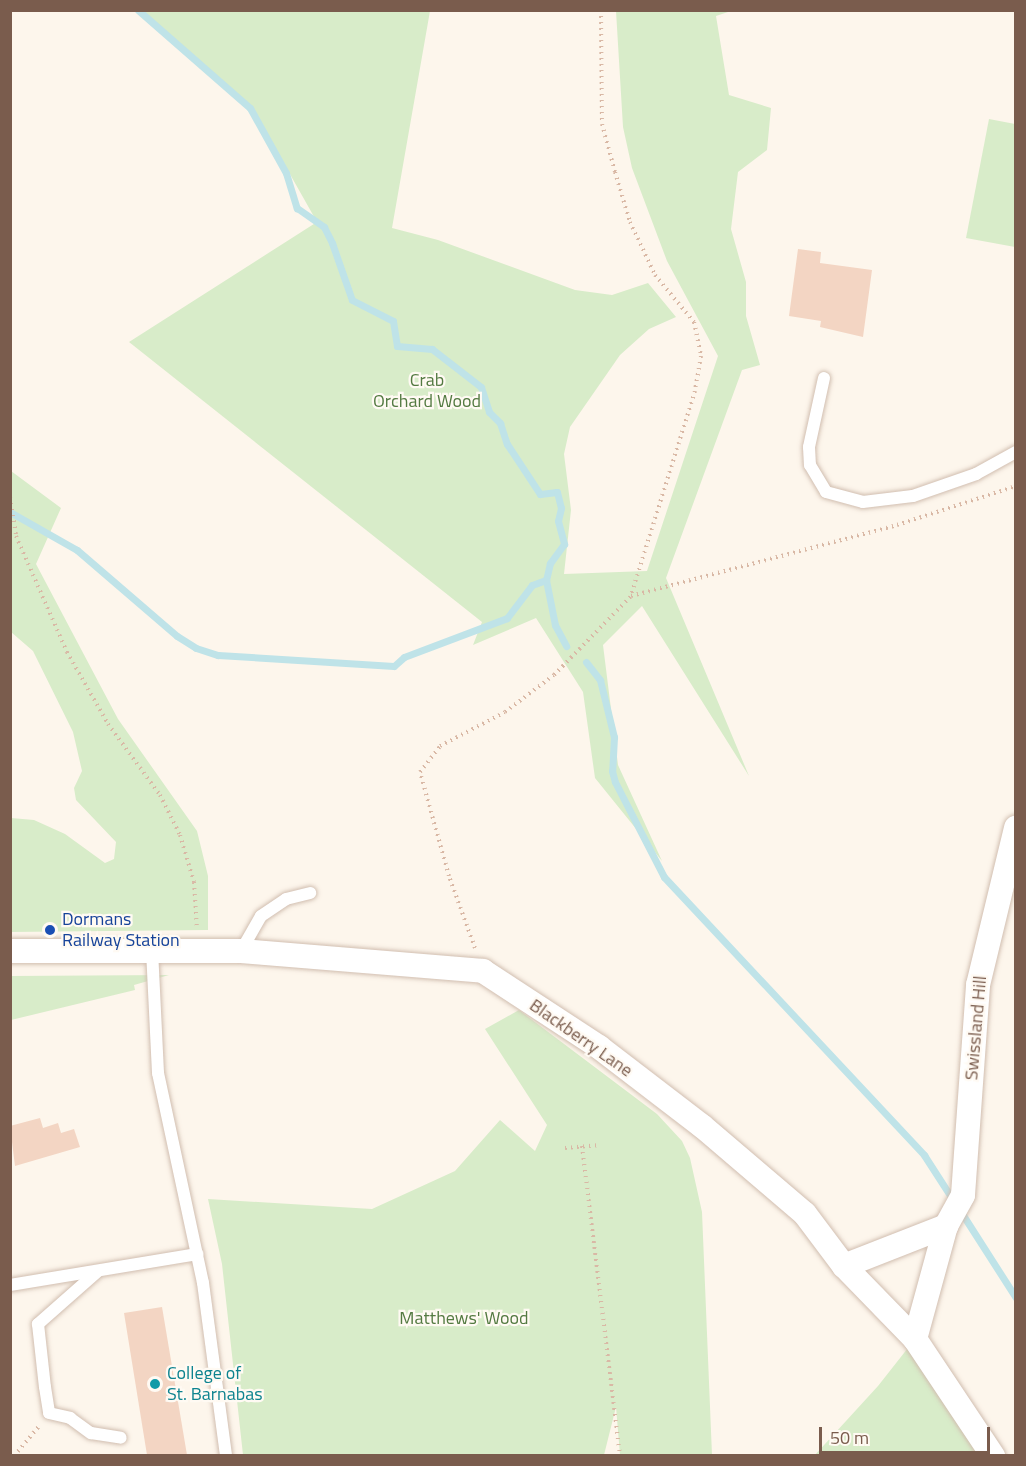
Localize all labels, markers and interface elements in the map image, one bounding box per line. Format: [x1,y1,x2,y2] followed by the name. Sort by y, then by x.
[373,370,481,412] park label: Crab Orchard Wood
[62,909,180,952] place label: Dormans Railway Station
[43,923,57,937] marker: Dormans Railway Station
[961,975,991,1081] street label: Swissland Hill
[525,995,637,1081] street label: Blackberry Lane
[399,1307,529,1329] park label: Matthews' Wood
[167,1363,263,1406] place label: College of St. Barnabas
[148,1377,162,1391] marker: College of St. Barnabas
[822,1415,993,1453] scale bar
[830,1424,869,1451] text: 50 m

